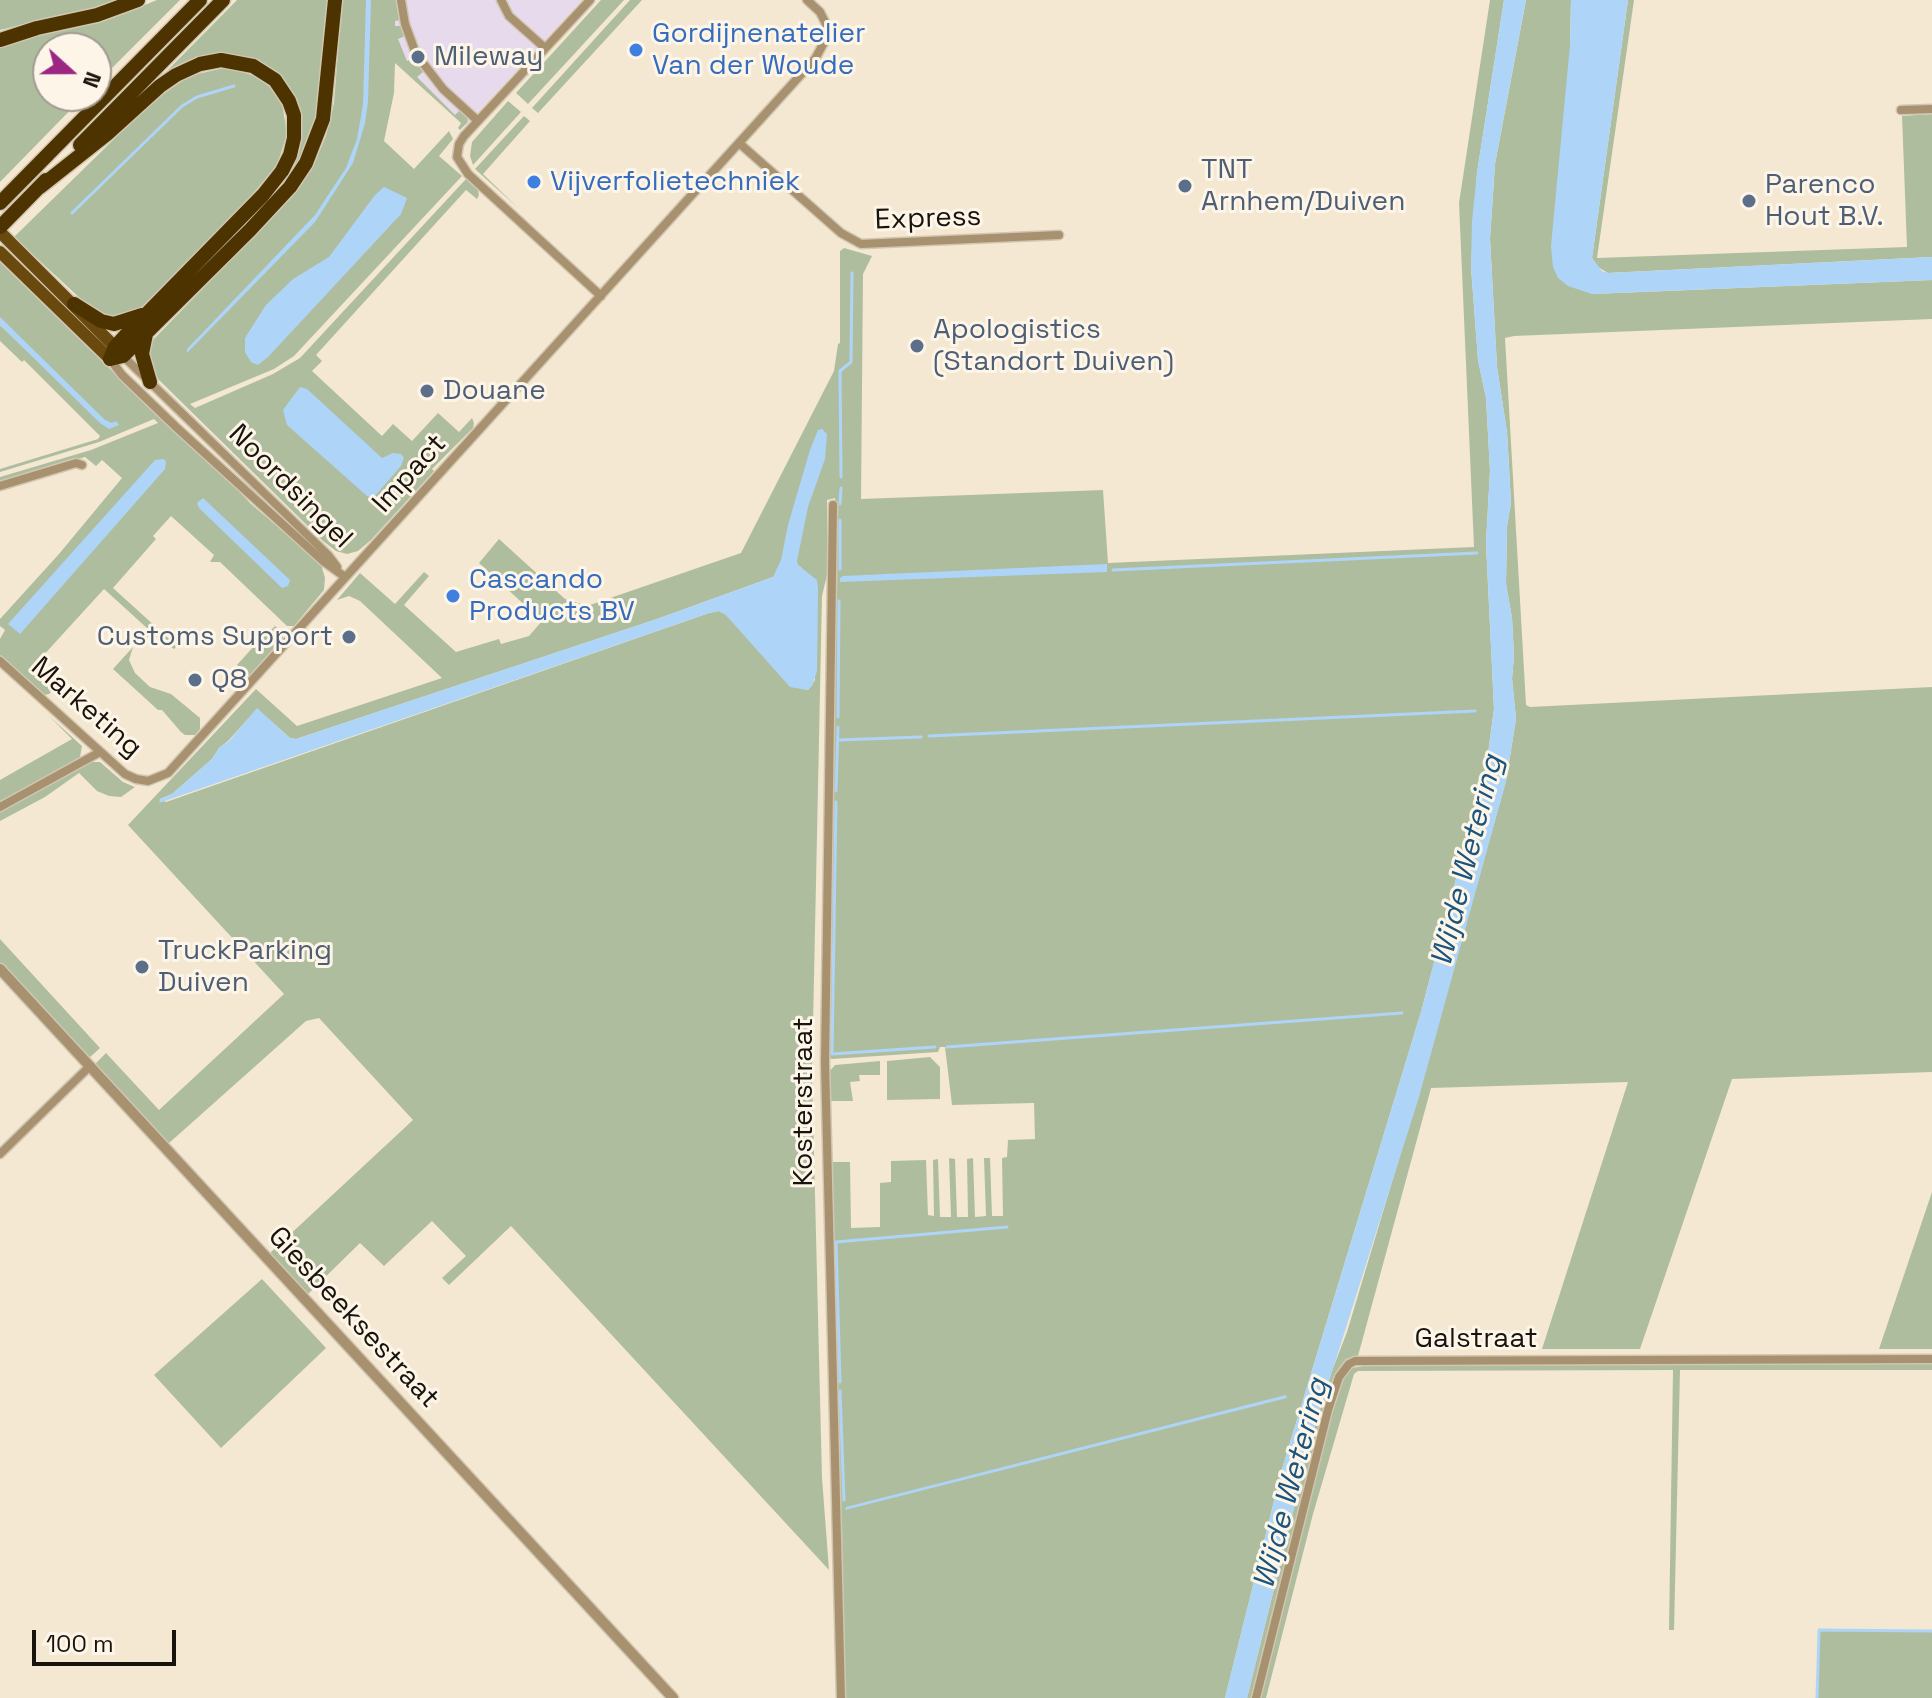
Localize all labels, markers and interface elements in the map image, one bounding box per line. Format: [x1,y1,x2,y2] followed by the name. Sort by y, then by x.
[652,17,866,83] place label: Gordijnenatelier Van der Woude
[32,32,112,112] north arrow
[434,40,543,74] place label: Mileway
[627,41,645,59] marker: Gordijnenatelier Van der Woude
[409,48,427,66] marker: Mileway
[77,68,108,92] text: N
[1201,153,1405,219] place label: TNT Arnhem/Duiven
[550,165,800,199] place label: Vijverfolietechniek
[1765,168,1884,234] place label: Parenco Hout B.V.
[525,173,543,191] marker: Vijverfolietechniek
[1176,177,1194,195] marker: TNT Arnhem/Duiven
[1740,192,1758,210] marker: Parenco Hout B.V.
[874,200,982,238] street label: Express
[933,313,1174,379] place label: Apologistics (Standort Duiven)
[908,337,926,355] marker: Apologistics (Standort Duiven)
[443,374,546,408] place label: Douane
[418,382,436,400] marker: Douane
[221,418,359,556] street label: Noordsingel
[366,428,454,520] street label: Impact
[469,563,635,629] place label: Cascando Products BV
[444,587,462,605] marker: Cascando Products BV
[97,620,333,654] place label: Customs Support
[340,628,358,646] marker: Customs Support
[24,651,148,765] street label: Marketing
[211,663,247,697] place label: Q8
[186,671,204,689] marker: Q8
[1424,752,1512,970] water label: Wijde Wetering
[158,934,332,1000] place label: TruckParking Duiven
[133,958,151,976] marker: TruckParking Duiven
[787,1017,821,1187] street label: Kosterstraat
[260,1220,446,1416] street label: Giesbeeksestraat
[1414,1322,1538,1356] street label: Galstraat
[1247,1375,1337,1593] water label: Wijde Wetering
[36,1614,180,1664] scale bar
[46,1628,114,1659] text: 100 m

